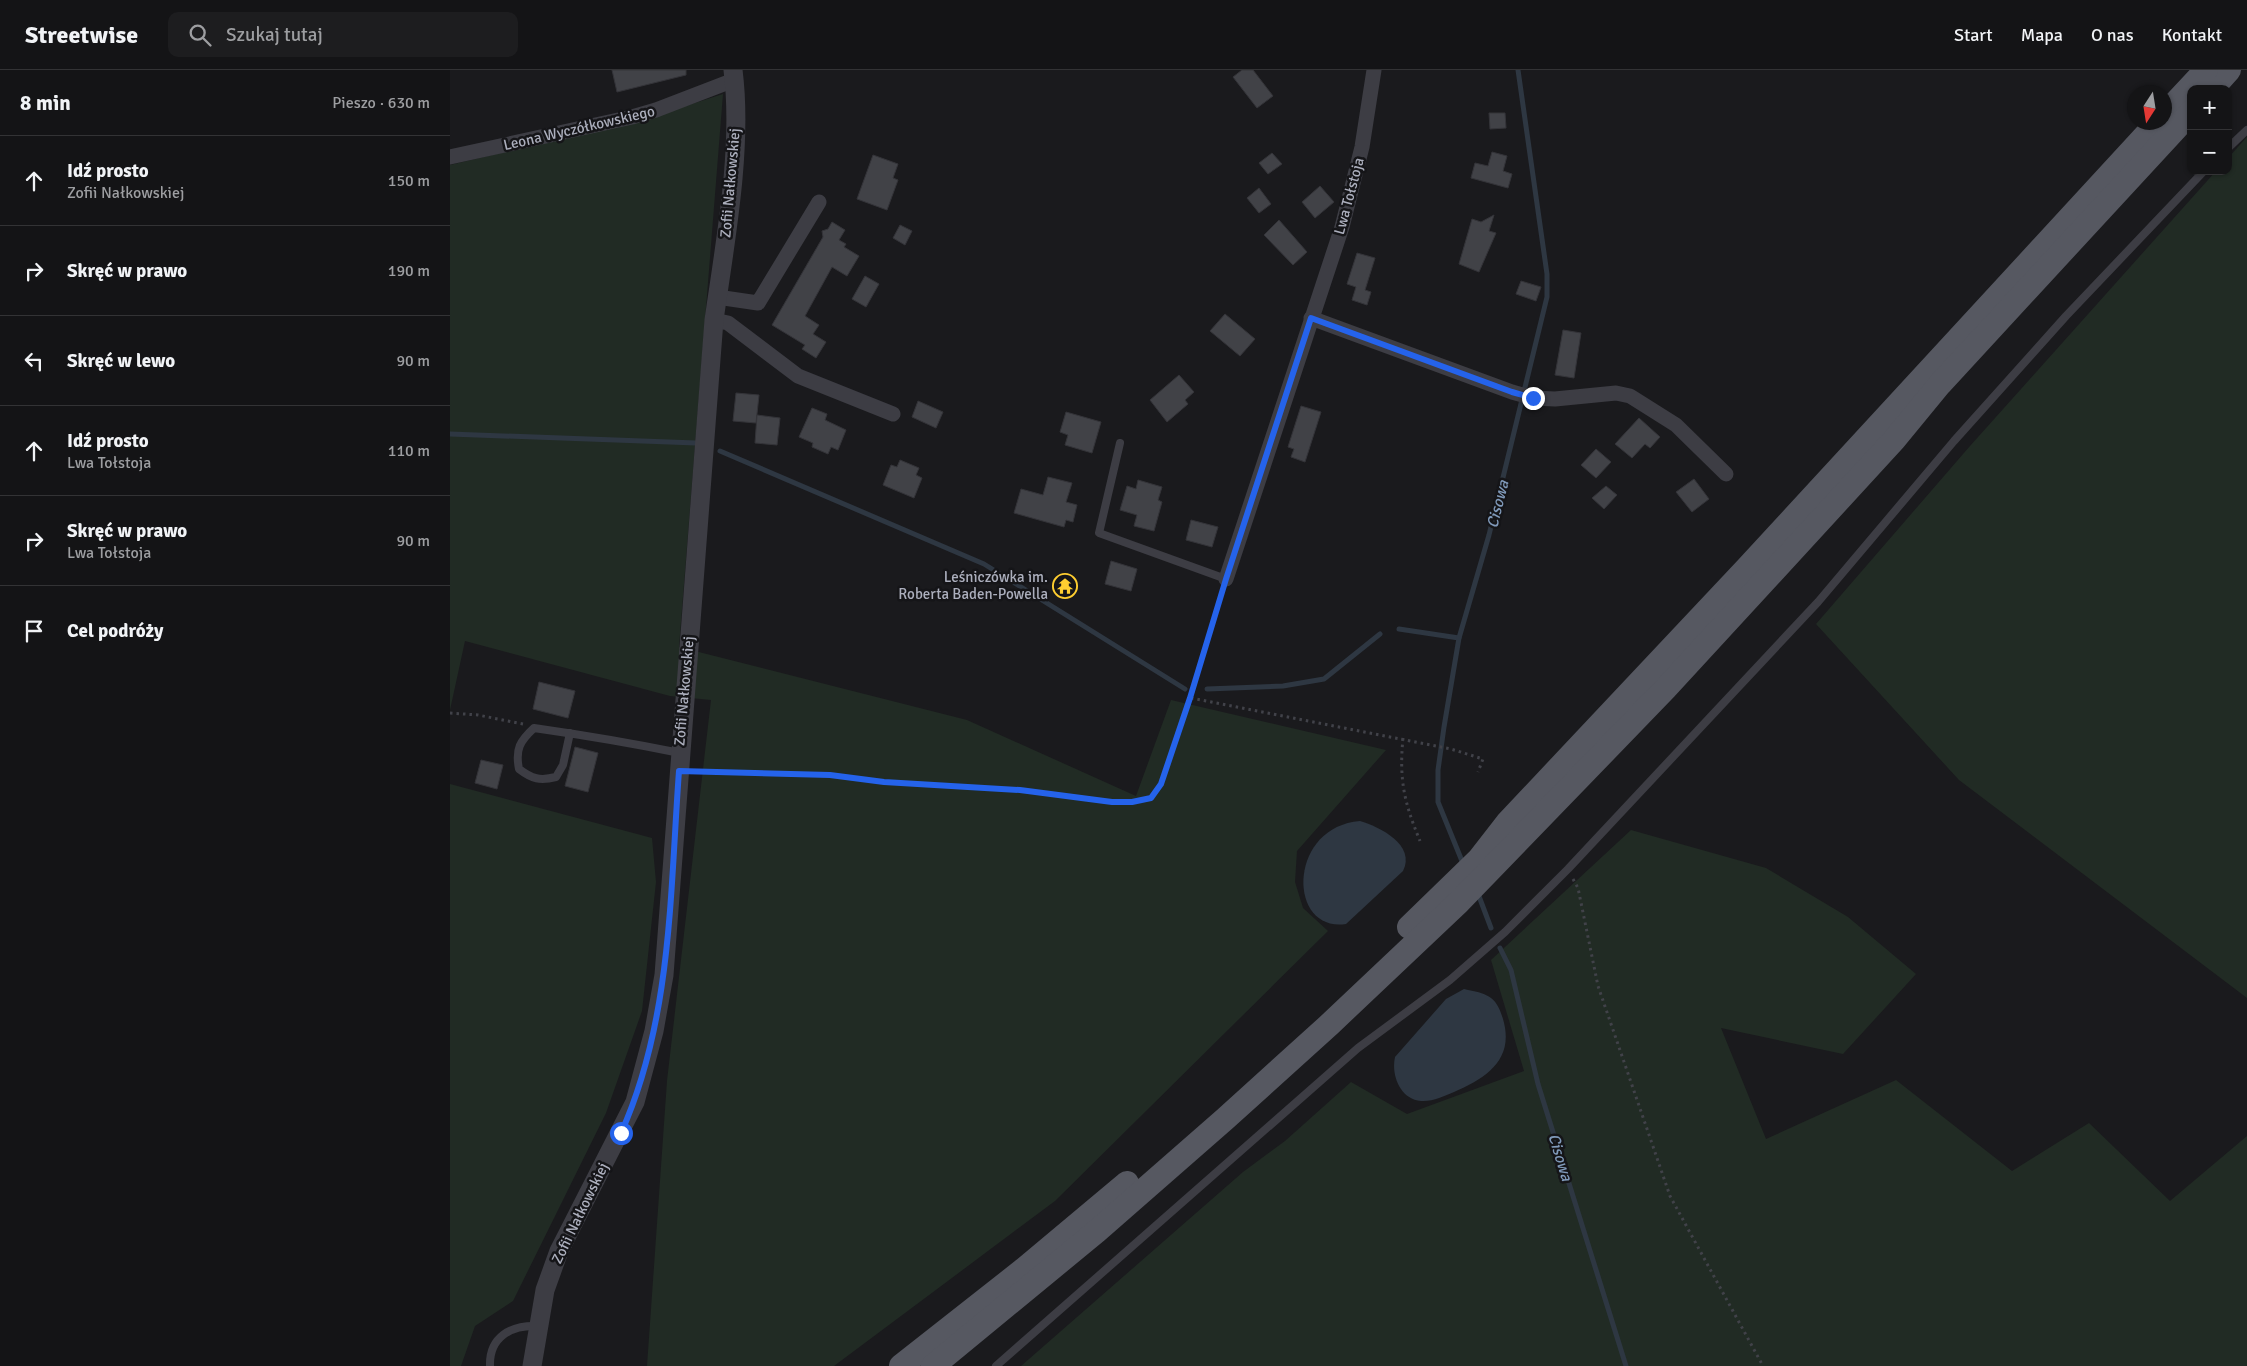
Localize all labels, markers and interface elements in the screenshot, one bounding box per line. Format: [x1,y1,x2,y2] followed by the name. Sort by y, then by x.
[168,12,518,57] search box
[25,20,138,50] text: Streetwise
[186,21,214,49] icon: search
[226,23,323,47] text: Szukaj tutaj
[1954,24,1993,46] text: Start
[2021,24,2063,46] text: Mapa
[2091,24,2134,46] text: O nas
[2162,24,2222,46] text: Kontakt
[2127,85,2172,130] north arrow
[2187,85,2232,175] map controls
[2187,85,2232,130] button: +
[20,90,71,116] text: 8 min
[332,93,430,113] text: Pieszo · 630 m
[502,102,657,154] street label: Leona Wyczółkowskiego
[716,127,744,239] street label: Zofii Nałkowskiej
[2187,130,2232,175] button: −
[1330,156,1368,236] street label: Lwa Tołstoja
[67,159,149,183] text: Idź prosto
[20,167,48,195] icon: ahead
[388,171,430,191] text: 150 m
[67,183,184,203] text: Zofii Nałkowskiej
[20,257,48,285] icon: right
[67,259,187,283] text: Skręć w prawo
[388,261,430,281] text: 190 m
[20,347,48,375] icon: left
[67,349,175,373] text: Skręć w lewo
[396,351,430,371] text: 90 m
[1522,387,1545,410] route end
[67,429,149,453] text: Idź prosto
[20,437,48,465] icon: ahead
[388,441,430,461] text: 110 m
[67,453,151,473] text: Lwa Tołstoja
[1482,477,1514,530] water label: Cisowa
[67,519,187,543] text: Skręć w prawo
[20,527,48,555] icon: right
[396,531,430,551] text: 90 m
[67,543,151,563] text: Lwa Tołstoja
[898,568,1048,603] place label: Leśniczówka im. Roberta Baden-Powella
[1052,573,1078,599] temple icon: Leśniczówka im. Roberta Baden-Powella
[20,617,48,645] icon: arrive
[67,619,163,643] text: Cel podróży
[670,635,698,747] street label: Zofii Nałkowskiej
[610,1122,633,1145] route start
[1543,1131,1577,1184] water label: Cisowa
[548,1160,612,1266] street label: Zofii Nałkowskiej

